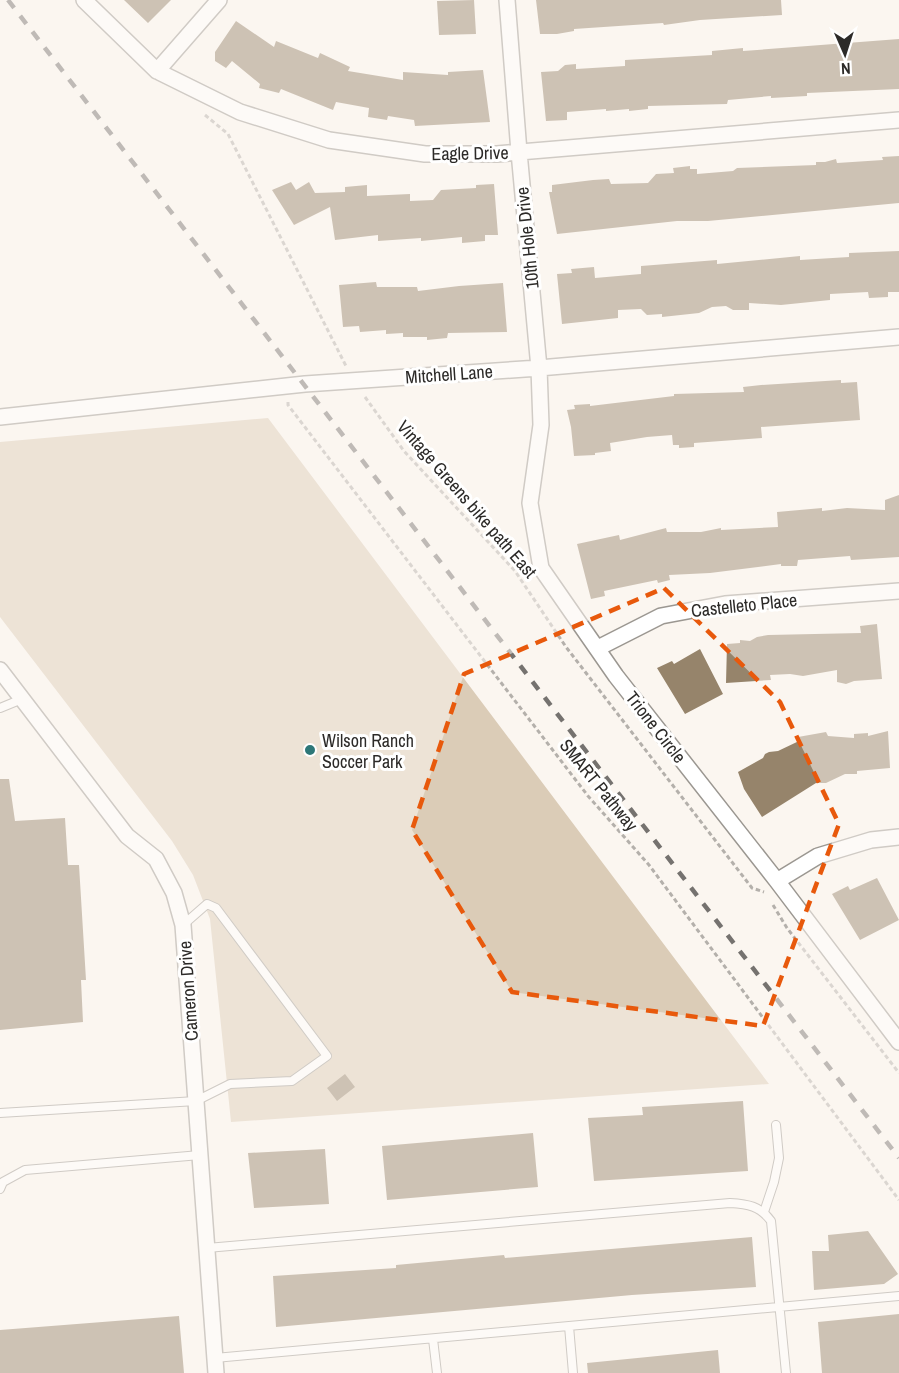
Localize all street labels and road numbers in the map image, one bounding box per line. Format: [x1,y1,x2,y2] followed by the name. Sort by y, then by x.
[431,140,509,166] street label: Eagle Drive
[509,186,545,290] street label: 10th Hole Drive
[404,358,494,390] street label: Mitchell Lane
[391,415,543,583] street label: Vintage Greens bike path East
[690,587,798,623] street label: Castelleto Place
[620,686,692,768] street label: Trione Circle
[554,734,644,837] street label: SMART Pathway
[172,940,204,1042] street label: Cameron Drive

